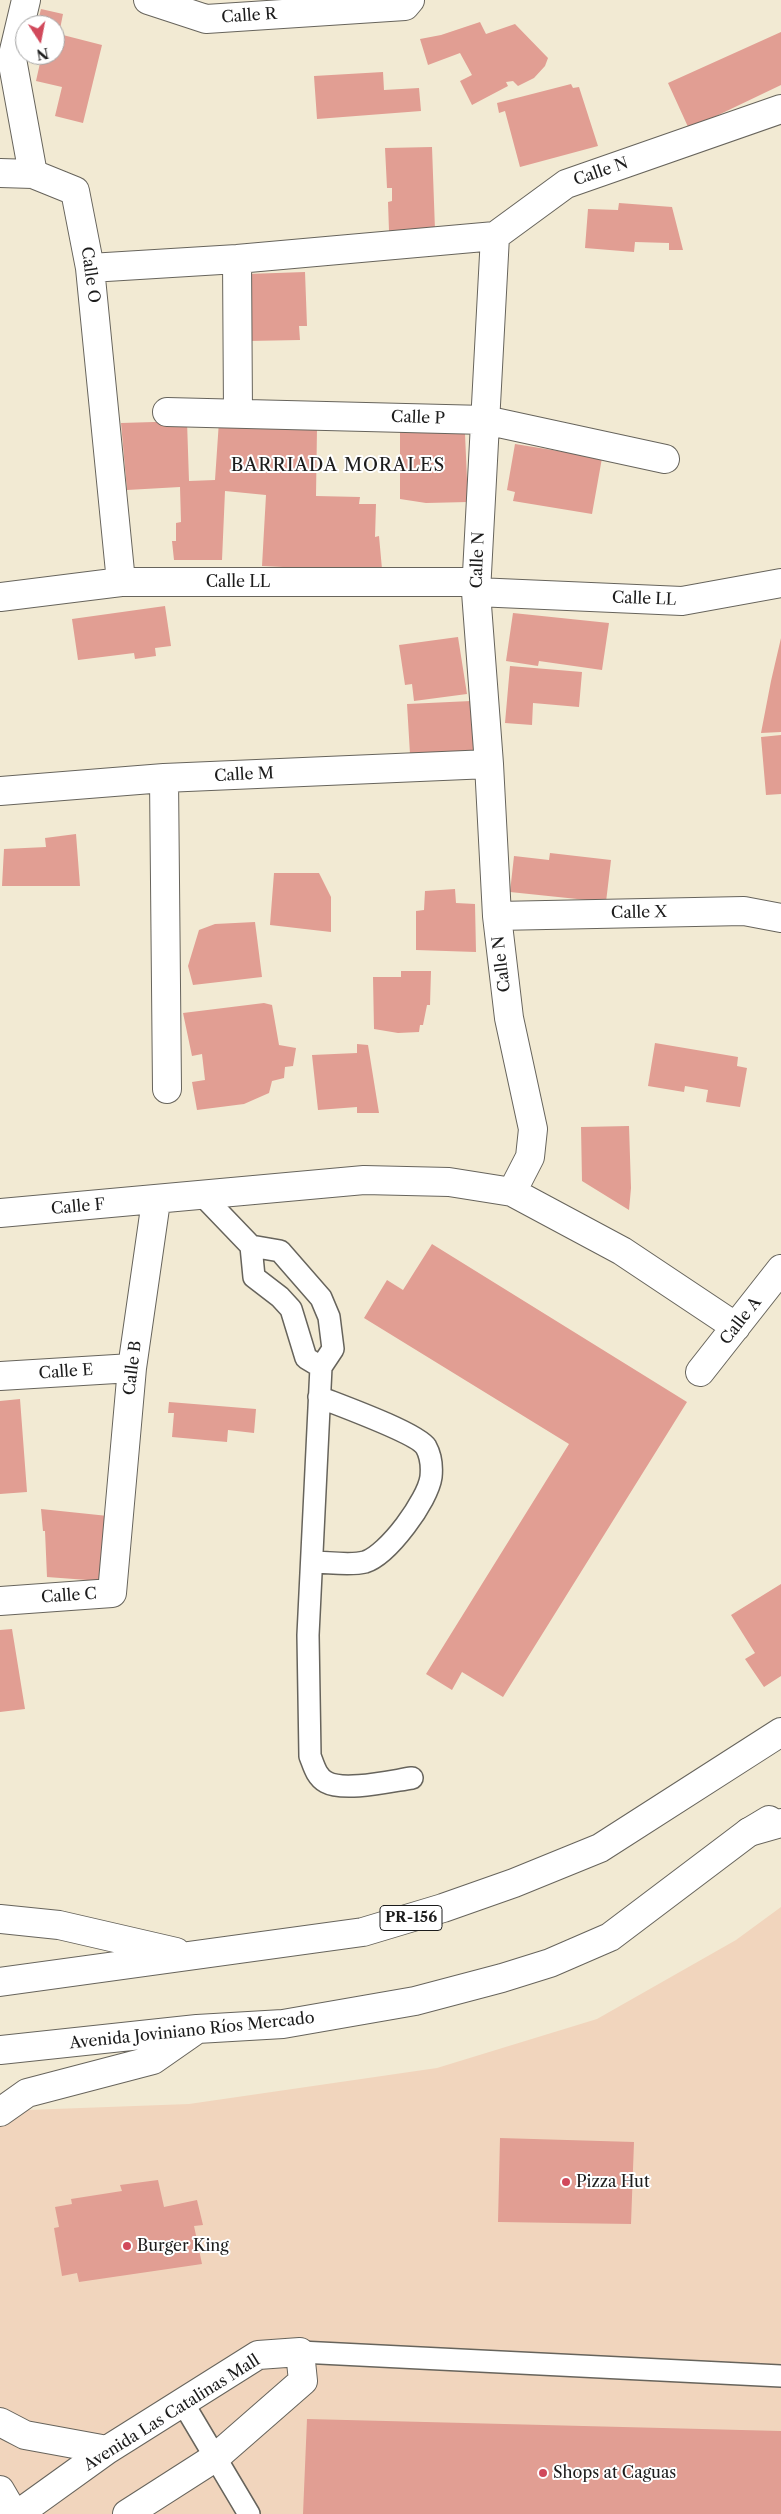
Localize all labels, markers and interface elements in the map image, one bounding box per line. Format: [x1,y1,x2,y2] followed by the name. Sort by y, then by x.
[221,4,277,28] street label: Calle R
[15,15,65,65] north arrow
[35,44,50,64] text: N
[571,154,631,190] street label: Calle N
[77,246,103,304] street label: Calle O
[391,407,445,429] street label: Calle P
[229,455,447,477] district label: BARRIADA MORALES
[467,531,489,589] street label: Calle N
[206,572,270,592] street label: Calle LL
[611,588,677,610] street label: Calle LL
[214,764,274,786] street label: Calle M
[611,903,667,923] street label: Calle X
[489,935,515,993] street label: Calle N
[50,1195,106,1219] street label: Calle F
[716,1293,766,1349] street label: Calle A
[120,1340,146,1396] street label: Calle B
[38,1361,94,1383] street label: Calle E
[40,1584,98,1608] street label: Calle C
[380,1906,442,1930] road number: PR-156
[68,2009,316,2053] street label: Avenida Joviniano Ríos Mercado
[576,2172,650,2192] place label: Pizza Hut
[560,2176,572,2188] marker: Pizza Hut
[137,2236,229,2256] place label: Burger King
[121,2240,133,2252] marker: Burger King
[81,2351,263,2475] street label: Avenida Las Catalinas Mall
[553,2463,676,2483] place label: Shops at Caguas
[537,2467,549,2479] marker: Shops at Caguas

